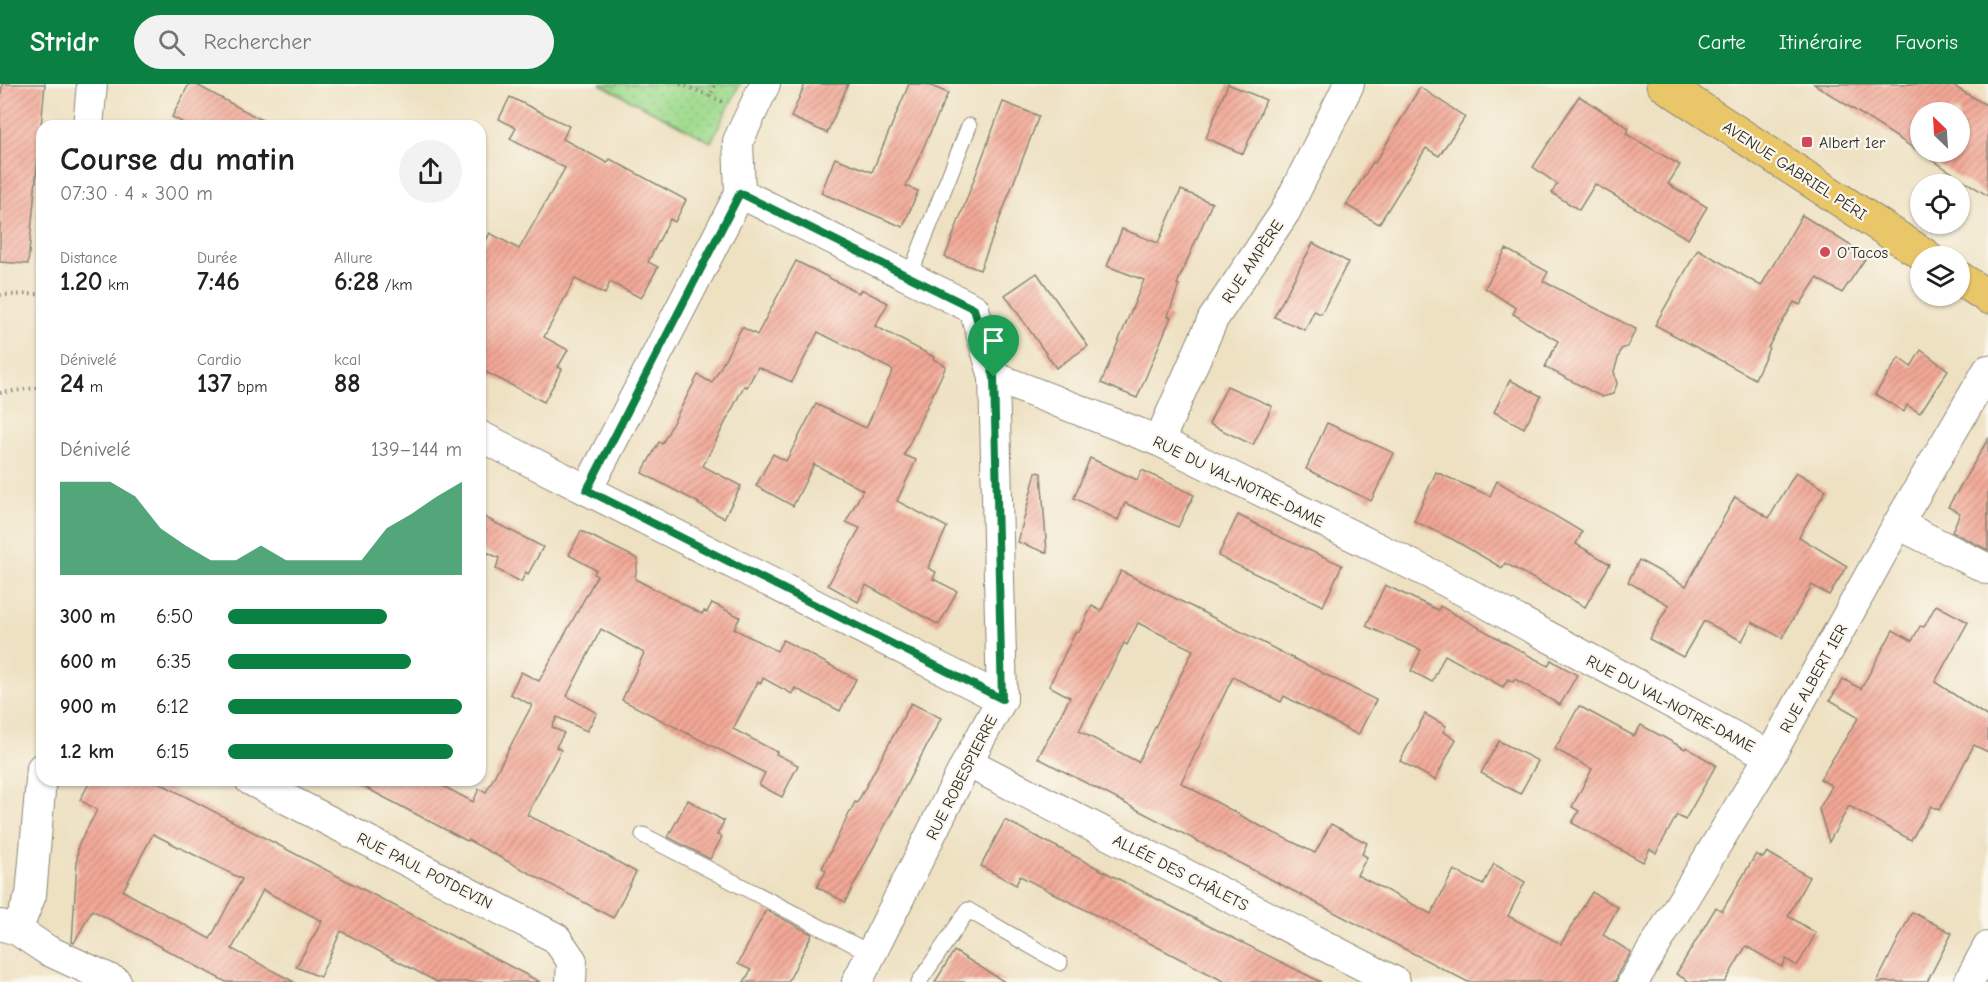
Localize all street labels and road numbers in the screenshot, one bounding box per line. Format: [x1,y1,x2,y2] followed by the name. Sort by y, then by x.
[1719,117,1870,224] street label: AVENUE GABRIEL PÉRI
[1218,216,1287,306] street label: RUE AMPÈRE
[1150,433,1327,531] street label: RUE DU VAL-NOTRE-DAME
[1777,621,1851,736] street label: RUE ALBERT 1ER
[1583,652,1758,756] street label: RUE DU VAL-NOTRE-DAME
[923,712,1001,843] street label: RUE ROBESPIERRE
[354,829,495,913] street label: RUE PAUL POTDEVIN
[1110,830,1252,915] street label: ALLÉE DES CHÂLETS

